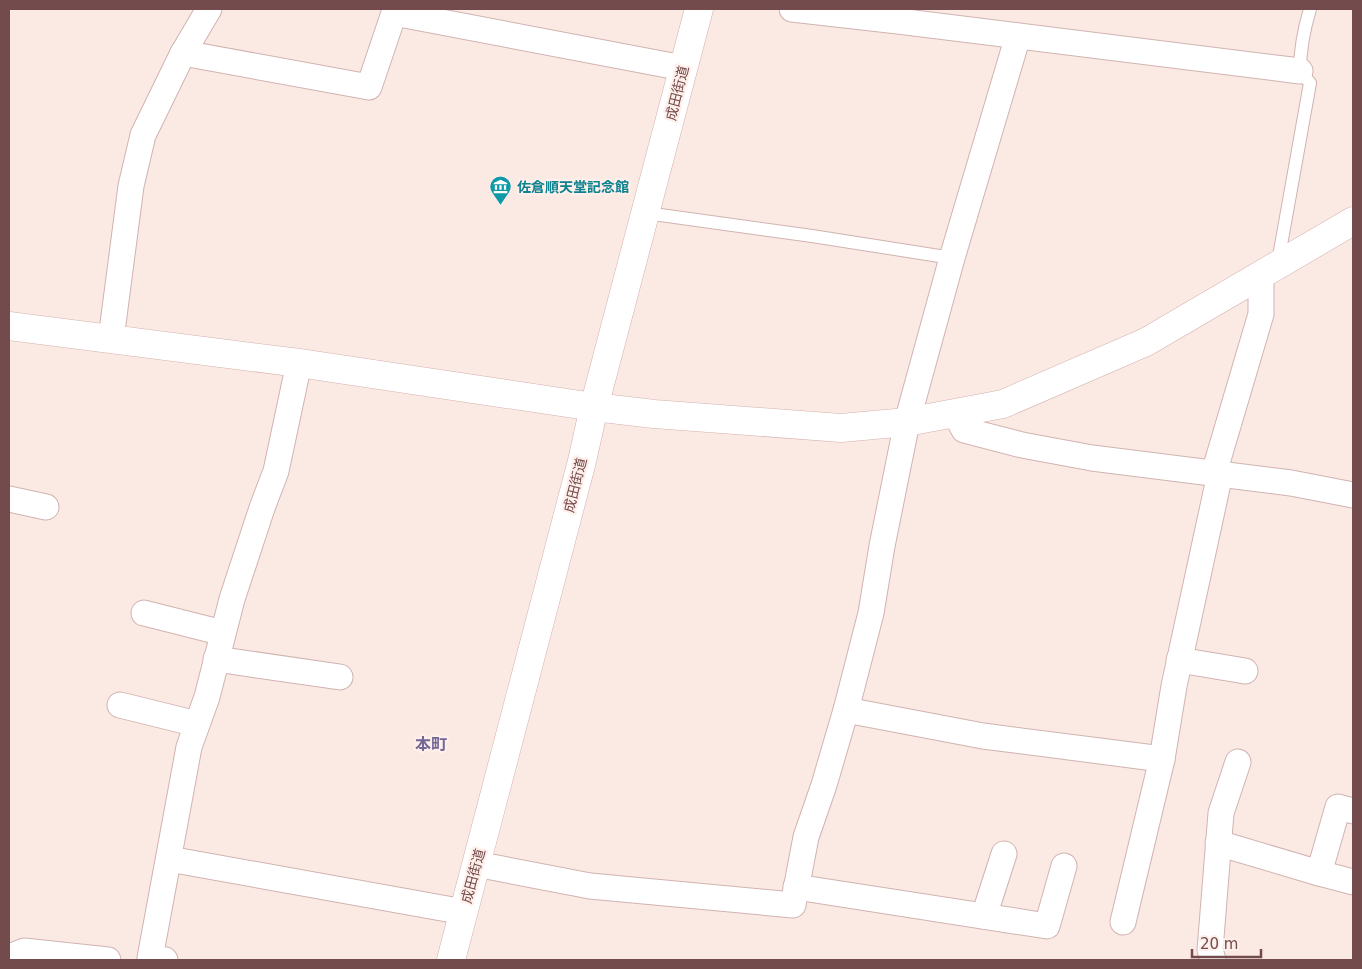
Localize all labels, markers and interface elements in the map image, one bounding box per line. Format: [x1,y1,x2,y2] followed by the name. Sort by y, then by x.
[662,64,692,122] street label: 成田街道
[489,175,513,206] museum icon: 佐倉順天堂記念館
[517,179,629,195] place label: 佐倉順天堂記念館
[560,456,590,514] street label: 成田街道
[415,735,447,754] district label: 本町
[458,847,488,905] street label: 成田街道
[1192,926,1261,958] scale bar
[1200,935,1238,953] text: 20 m

